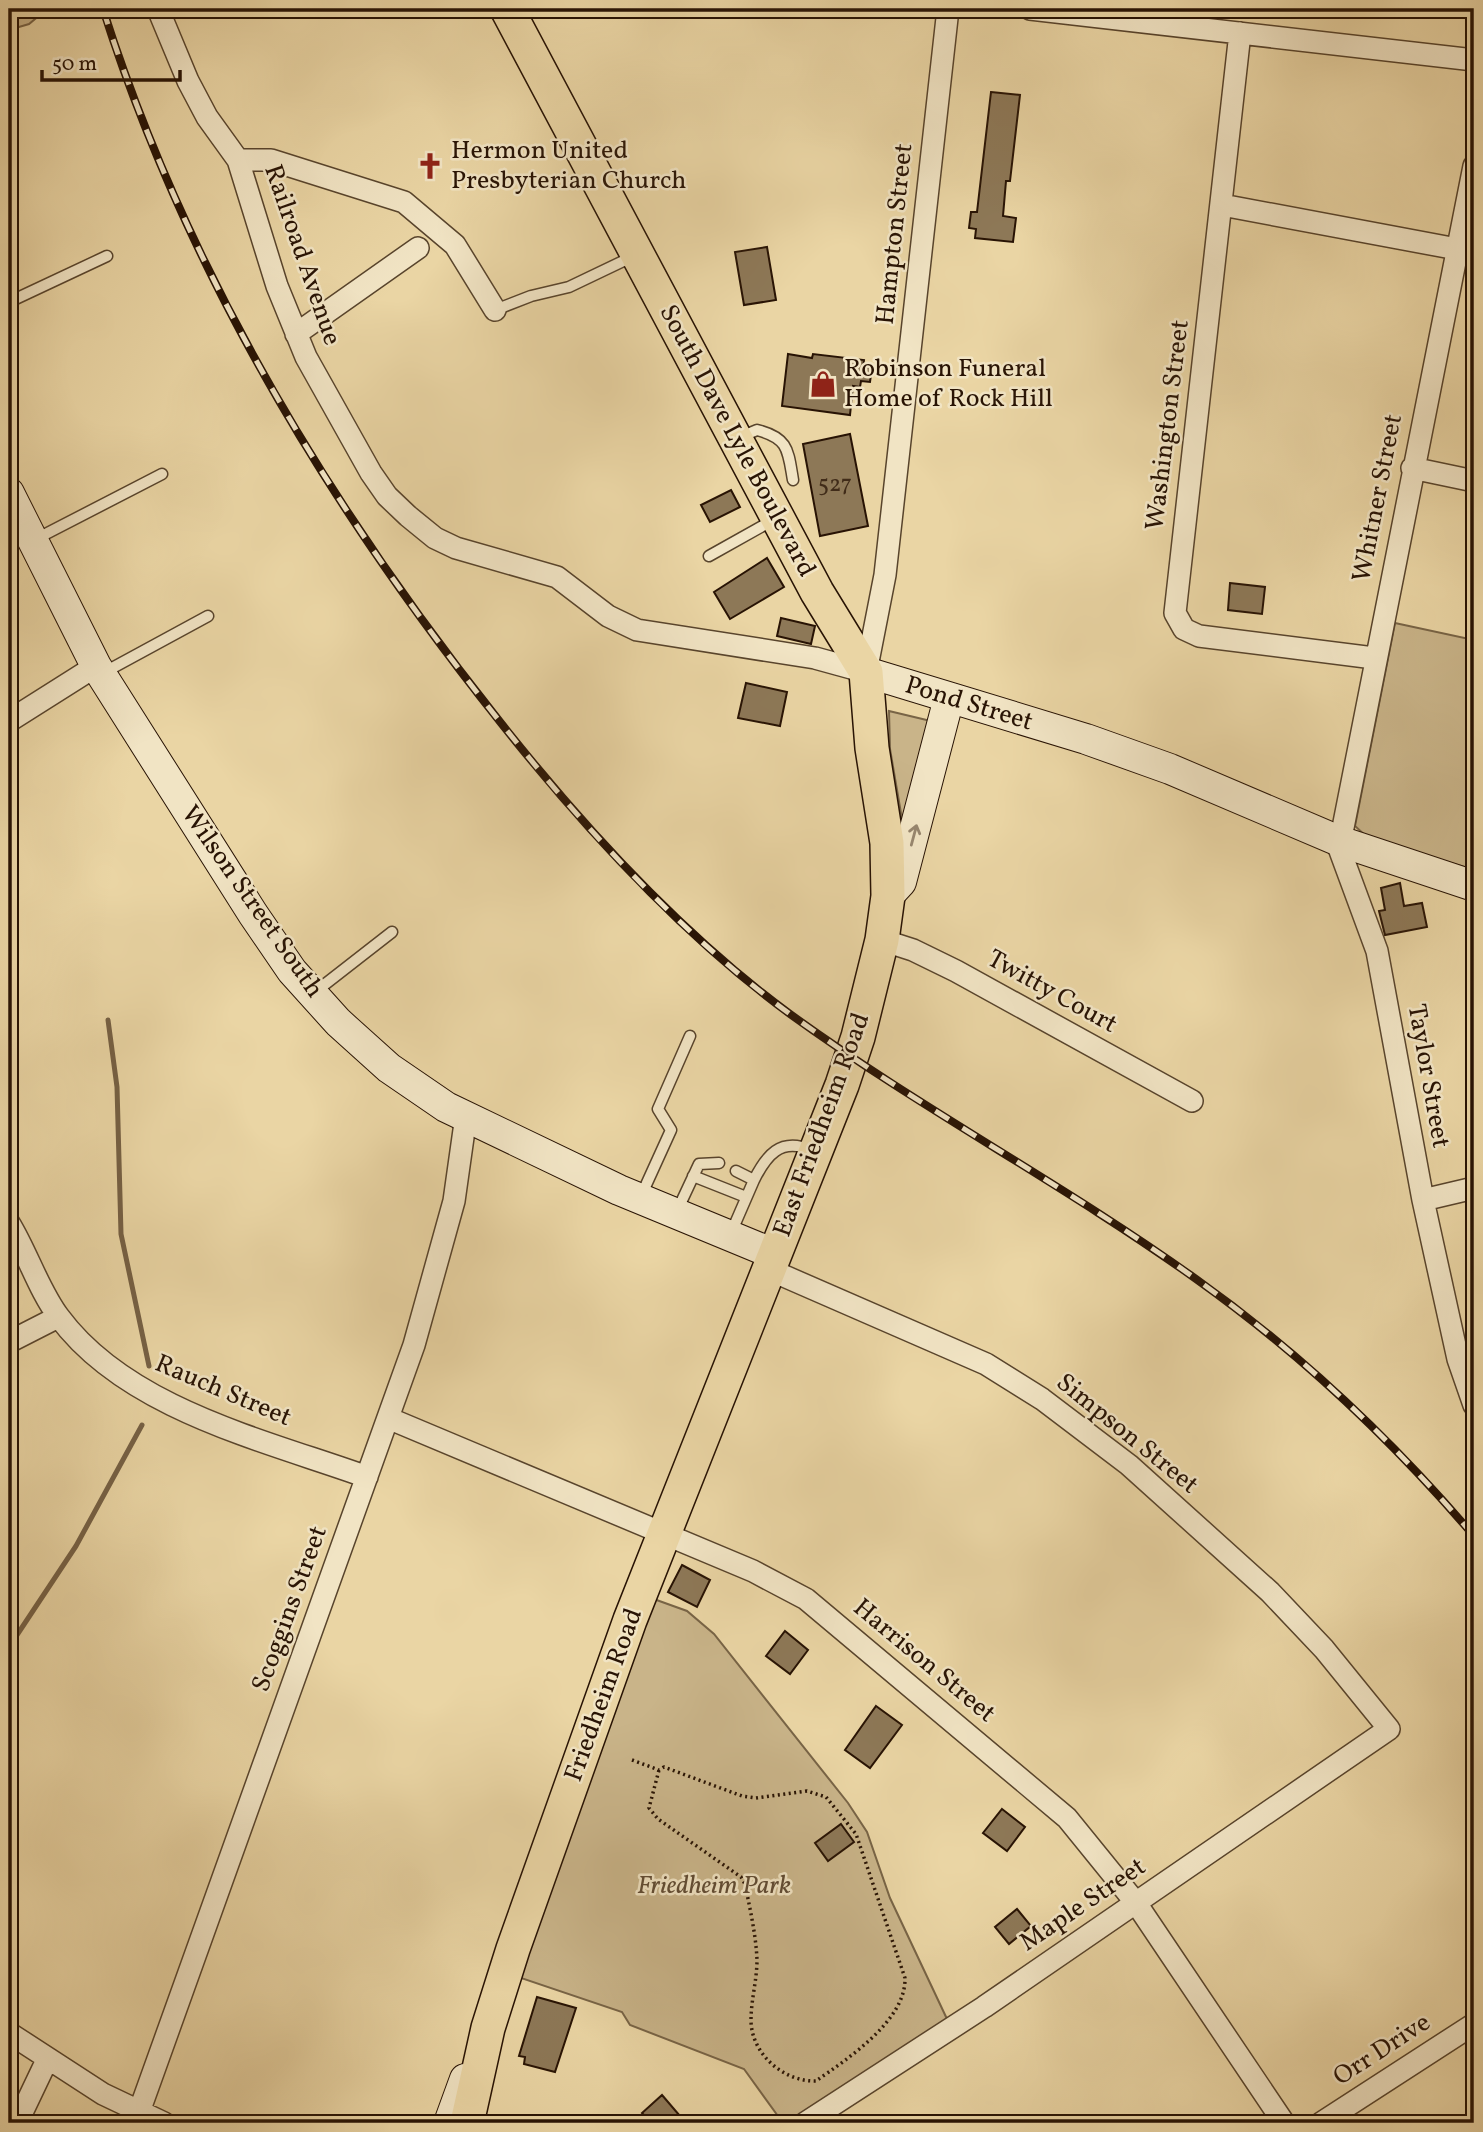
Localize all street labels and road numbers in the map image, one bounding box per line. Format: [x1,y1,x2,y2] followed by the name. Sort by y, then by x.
[868,142,922,326] street label: Hampton Street
[254,160,350,350] street label: Railroad Avenue
[650,298,824,584] street label: South Dave Lyle Boulevard
[1137,318,1199,532] street label: Washington Street
[1344,411,1412,585] street label: Whitner Street
[901,667,1037,741] street label: Pond Street
[172,799,332,1005] street label: Wilson Street South
[980,941,1124,1043] street label: Twitty Court
[1398,1001,1458,1151] street label: Taylor Street
[765,1008,879,1242] street label: East Friedheim Road
[149,1346,297,1436] street label: Rauch Street
[1048,1365,1206,1503] street label: Simpson Street
[243,1521,337,1697] street label: Scoggins Street
[845,1591,1003,1731] street label: Harrison Street
[556,1603,652,1787] street label: Friedheim Road
[1013,1849,1153,1961] street label: Maple Street
[1326,2005,1438,2095] street label: Orr Drive

